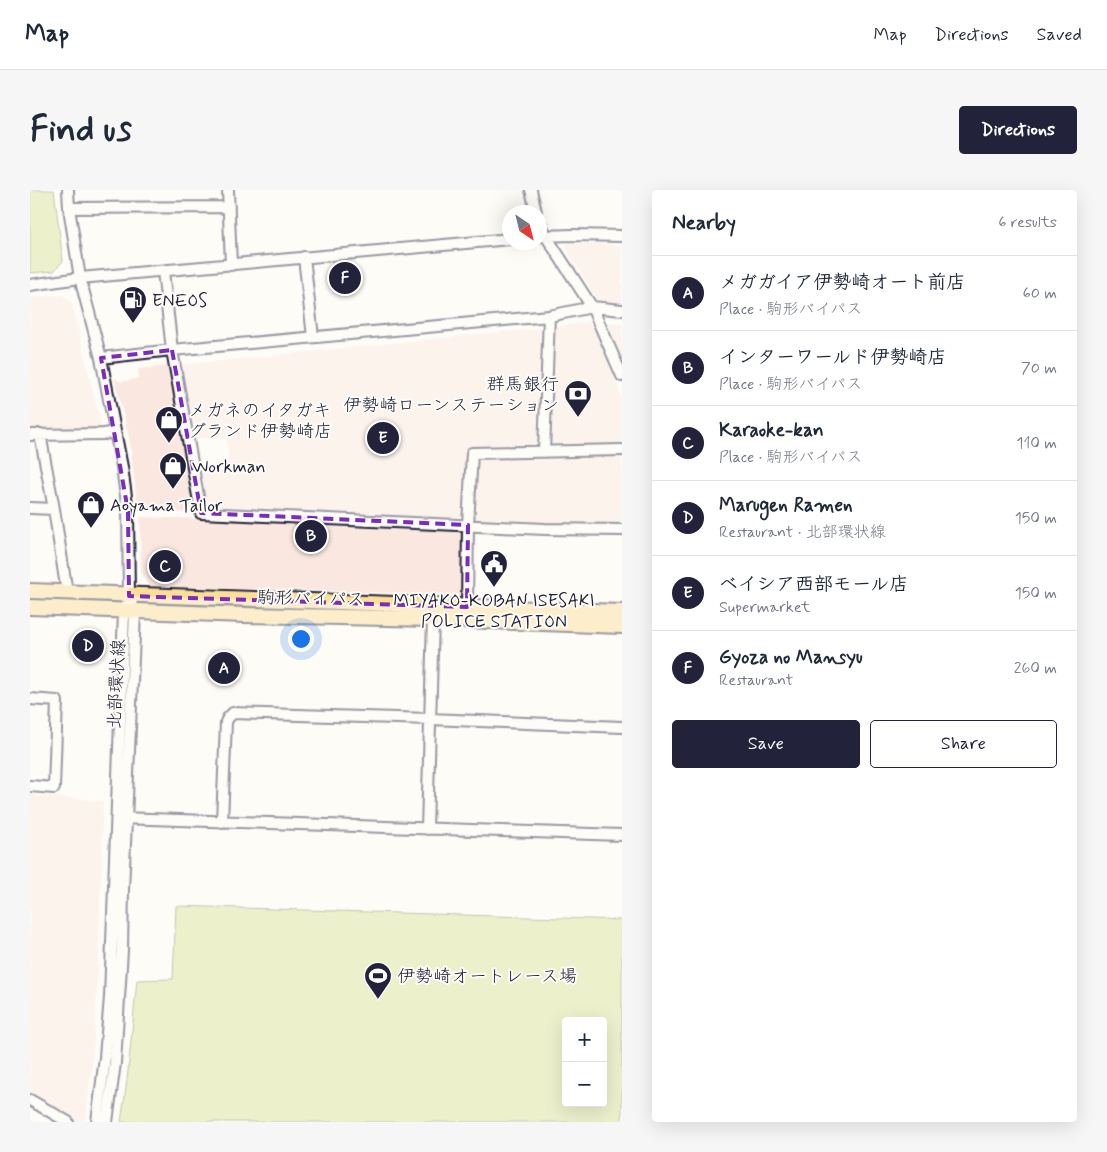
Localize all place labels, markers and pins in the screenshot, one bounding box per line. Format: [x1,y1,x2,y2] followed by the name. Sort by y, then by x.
[329,259,361,297] pin: F
[118,285,148,324] fuel station icon: ENEOS
[152,289,207,313] place label: ENEOS
[343,373,559,418] place label: 群馬銀行 伊勢崎ローンステーション
[563,379,593,418] bank icon: 群馬銀行 伊勢崎ローンステーション
[188,399,332,444] place label: メガネのイタガキ グランド伊勢崎店
[154,405,184,444] shop icon: メガネのイタガキ グランド伊勢崎店
[367,419,399,457] pin: E
[158,451,188,490] shop icon: Workman
[192,455,266,479] place label: Workman
[76,490,106,529] shop icon: Aoyama Tailor
[110,494,223,518] place label: Aoyama Tailor
[295,517,327,555] pin: B
[149,547,181,585] pin: C
[479,549,509,588] public building icon: MIYAKO-KOBAN ISESAKI POLICE STATION
[393,589,595,634] place label: MIYAKO-KOBAN ISESAKI POLICE STATION
[72,627,104,665] pin: D
[208,649,240,687] pin: A
[363,961,393,1000] sports icon: 伊勢崎オートレース場
[397,965,577,989] place label: 伊勢崎オートレース場

